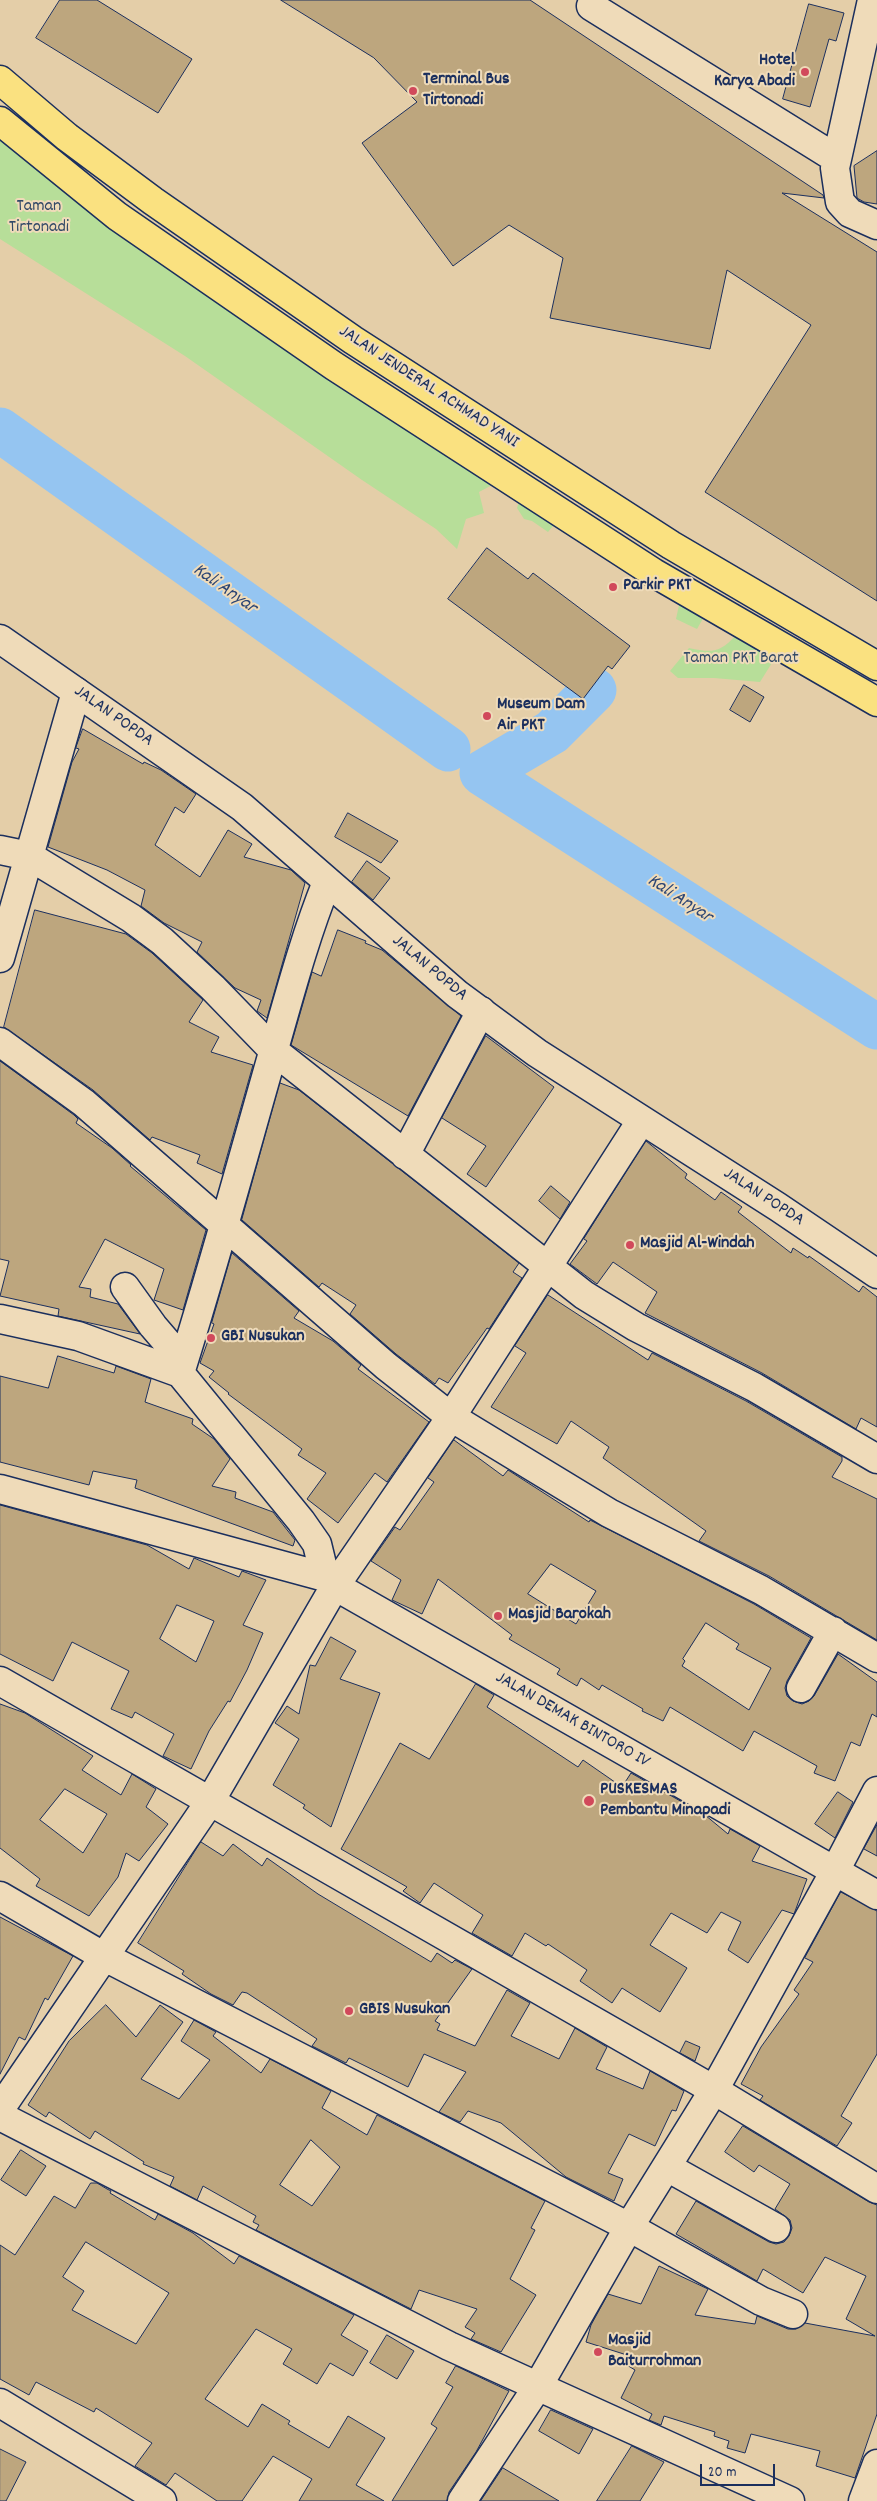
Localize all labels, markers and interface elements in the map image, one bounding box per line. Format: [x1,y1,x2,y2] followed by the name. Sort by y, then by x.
[714,51,795,94] place label: Hotel Karya Abadi
[799,66,811,78] marker: Hotel Karya Abadi
[423,70,509,112] place label: Terminal Bus Tirtonadi
[407,85,419,97] marker: Terminal Bus Tirtonadi
[9,197,69,240] park label: Taman Tirtonadi
[334,322,522,454] street label: JALAN JENDERAL ACHMAD YANI
[188,560,260,620] water label: Kali Anyar
[623,576,691,598] place label: Parkir PKT
[607,581,619,593] marker: Parkir PKT
[683,649,799,671] park label: Taman PKT Barat
[69,682,157,752] street label: JALAN POPDA
[497,695,585,738] place label: Museum Dam Air PKT
[481,710,493,722] marker: Museum Dam Air PKT
[642,871,716,929] water label: Kali Anyar
[387,931,471,1007] street label: JALAN POPDA
[718,1164,808,1232] street label: JALAN POPDA
[640,1234,754,1256] place label: Masjid Al-Windah
[624,1239,636,1251] marker: Masjid Al-Windah
[221,1327,304,1349] place label: GBI Nusukan
[205,1332,217,1344] marker: GBI Nusukan
[508,1605,611,1627] place label: Masjid Barokah
[492,1610,504,1622] marker: Masjid Barokah
[491,1668,653,1774] street label: JALAN DEMAK BINTORO IV
[600,1780,731,1822] place label: PUSKESMAS Pembantu Minapadi
[582,1794,596,1808] marker: PUSKESMAS Pembantu Minapadi
[359,2000,450,2022] place label: GBIS Nusukan
[343,2005,355,2017] marker: GBIS Nusukan
[608,2331,701,2374] place label: Masjid Baiturrohman
[592,2346,604,2358] marker: Masjid Baiturrohman
[702,2454,777,2486] scale bar
[708,2462,736,2484] text: 20 m

